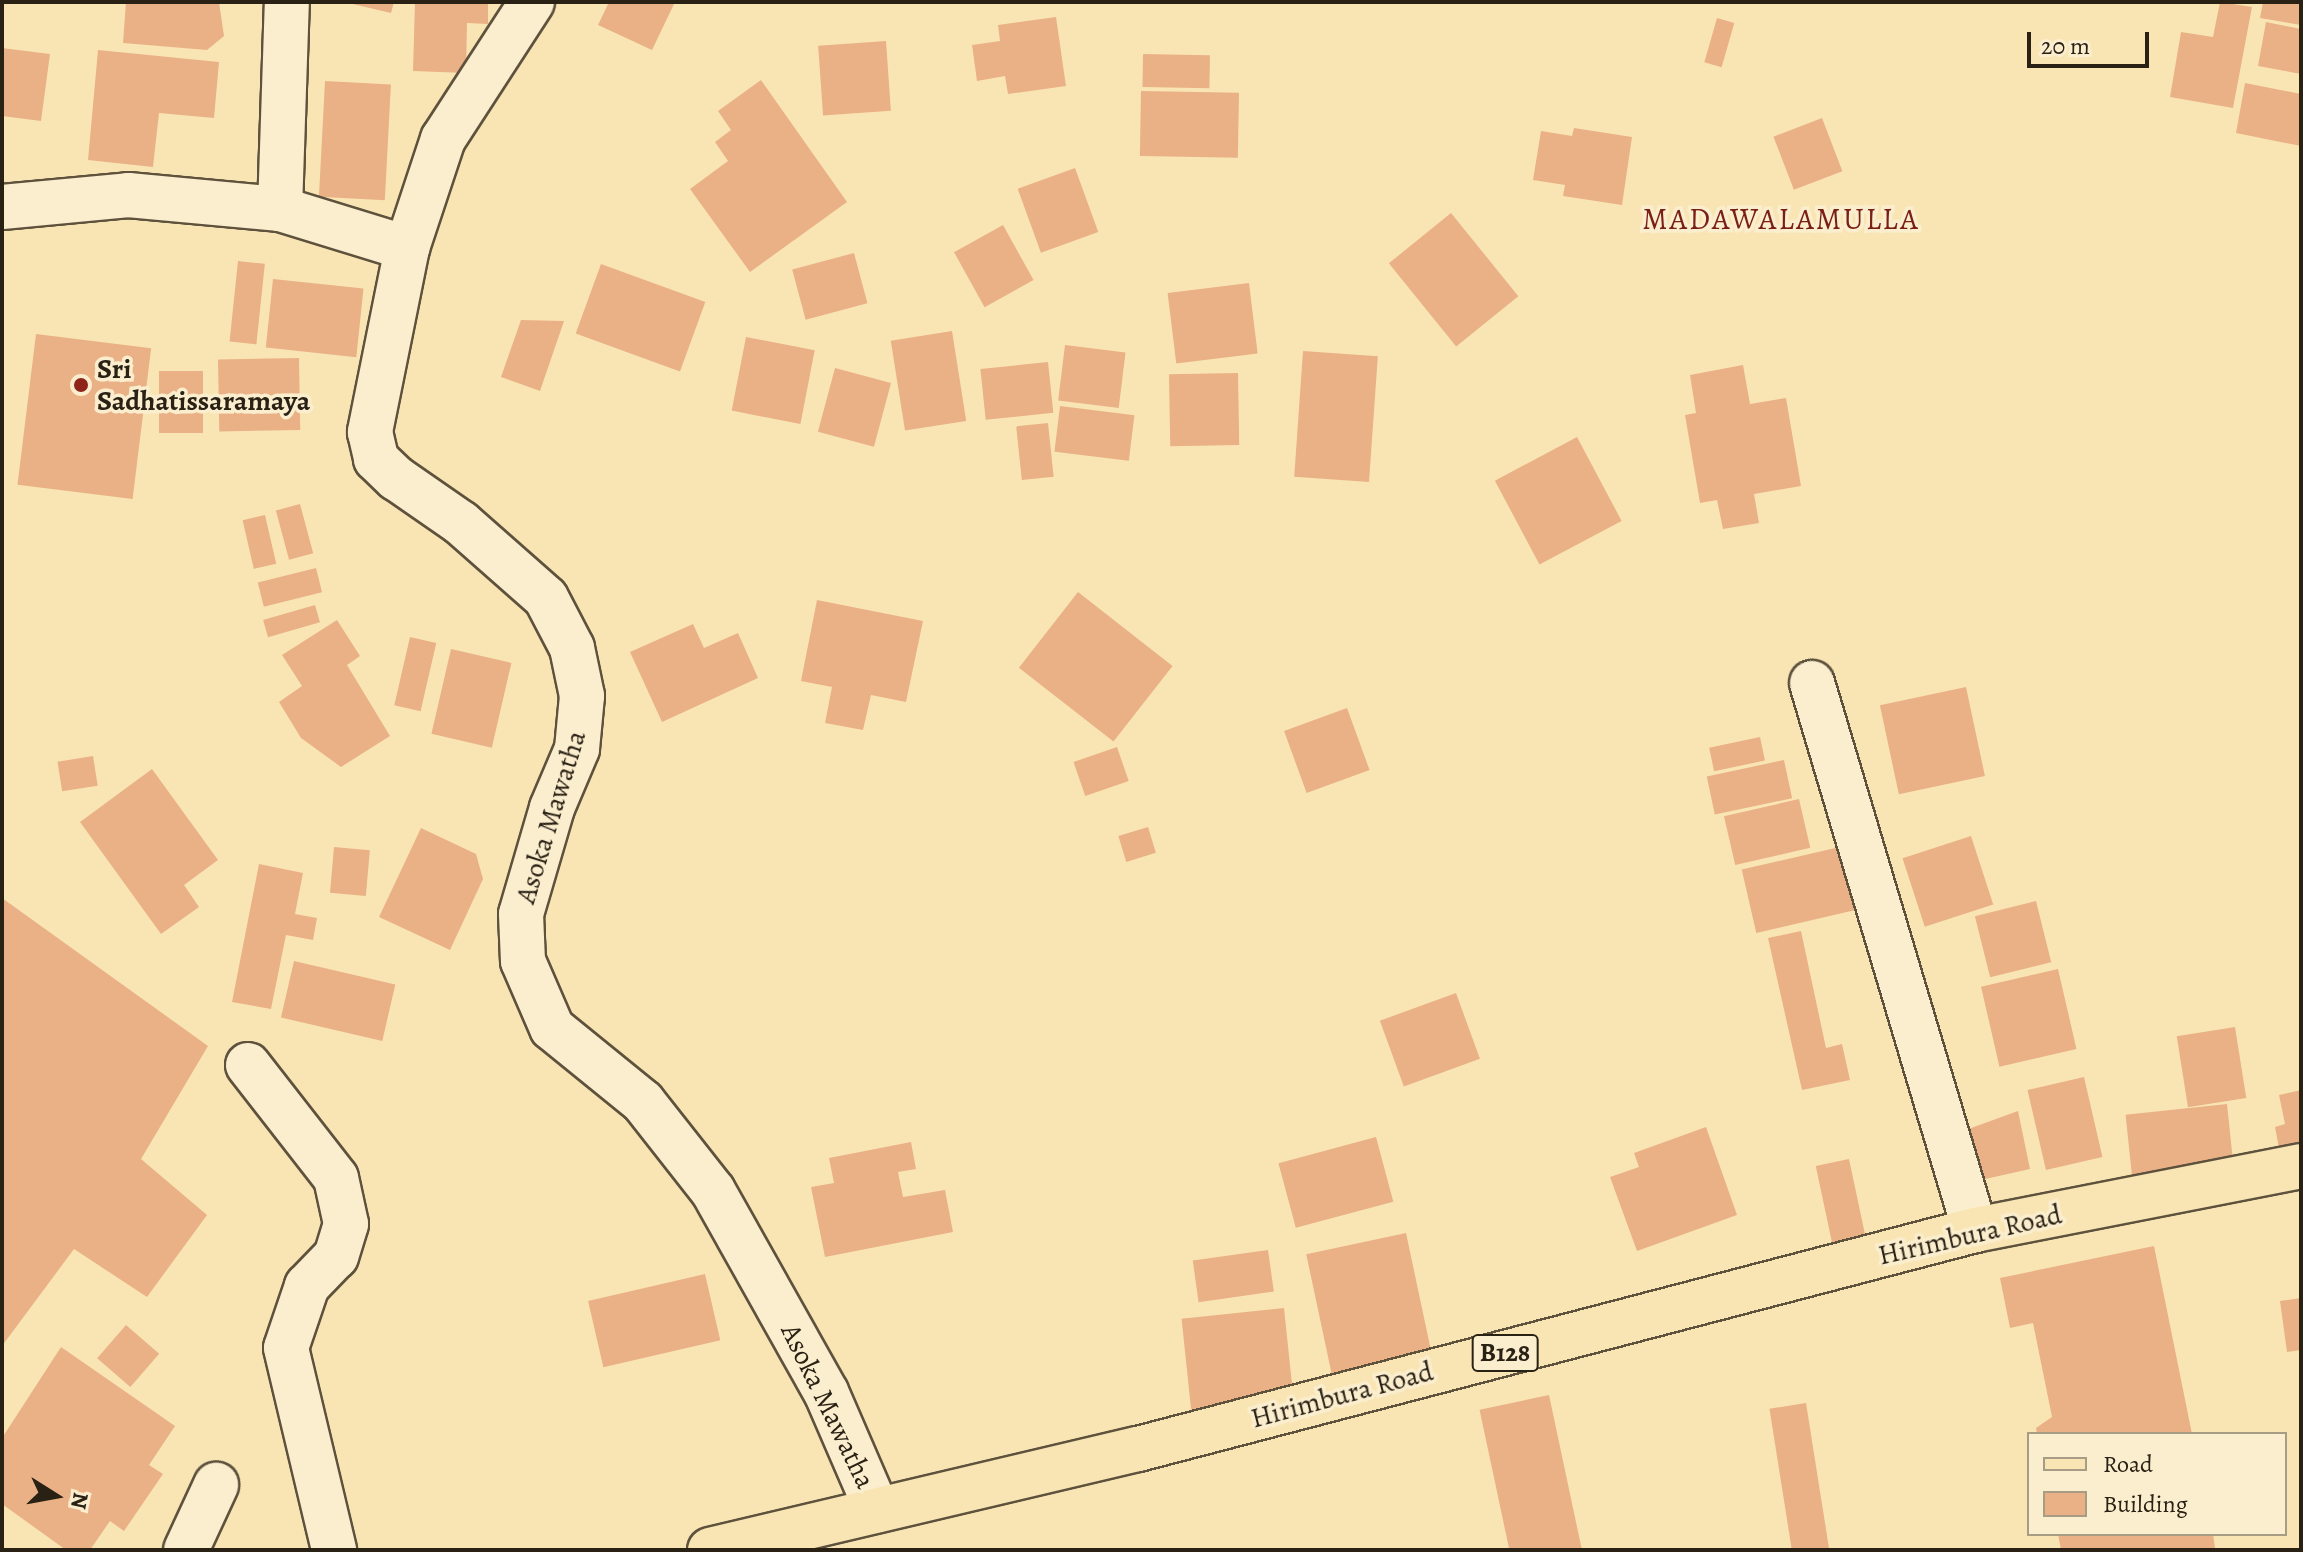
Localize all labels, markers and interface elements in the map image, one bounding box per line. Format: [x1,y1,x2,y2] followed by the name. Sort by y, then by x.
[2031,16,2153,66] scale bar
[2041,30,2090,62] text: 20 m
[1642,201,1920,237] district label: MADAWALAMULLA
[97,352,310,418] place label: Sri Sadhatissaramaya
[72,376,90,394] marker: Sri Sadhatissaramaya
[509,726,593,908] street label: Asoka Mawatha
[1875,1198,2065,1272] street label: Hirimbura Road
[774,1318,882,1494] street label: Asoka Mawatha
[1471,1331,1539,1375] road number: B128
[1247,1355,1437,1435] street label: Hirimbura Road
[2027,1432,2287,1536] legend
[2103,1448,2153,1480] text: Road
[16,1456,96,1536] north arrow
[2103,1488,2188,1520] text: Building
[63,1490,96,1511] text: N

